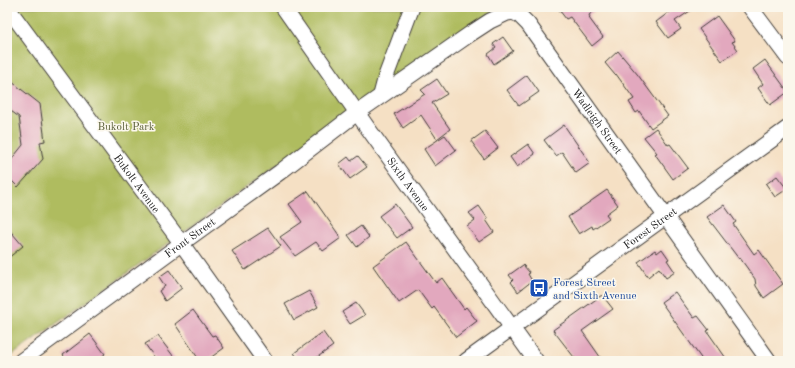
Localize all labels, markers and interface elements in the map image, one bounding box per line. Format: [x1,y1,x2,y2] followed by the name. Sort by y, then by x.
[569,87,623,157] street label: Wadleigh Street
[97,122,155,133] park label: Bukolt Park
[111,153,161,215] street label: Bukolt Avenue
[384,156,430,214] street label: Sixth Avenue
[622,206,679,252] street label: Forest Street
[163,217,218,261] street label: Front Street
[528,277,550,299] bus stop icon: Forest Street and Sixth Avenue
[553,278,637,302] place label: Forest Street and Sixth Avenue

